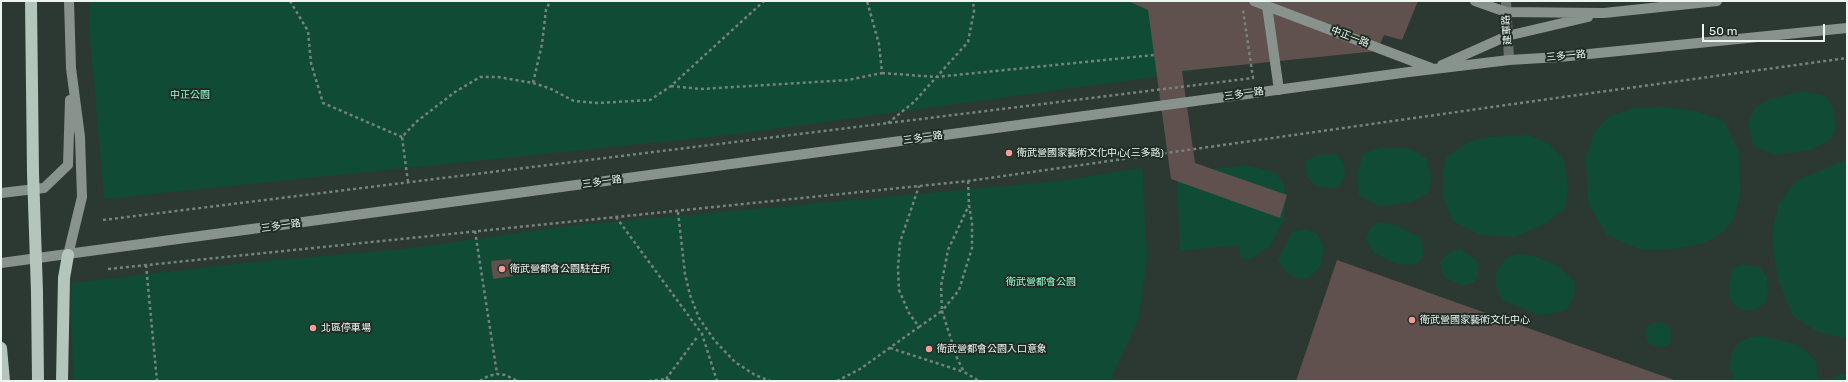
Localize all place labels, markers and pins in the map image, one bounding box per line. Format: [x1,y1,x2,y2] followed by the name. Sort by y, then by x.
[1017,147,1164,159] place label: 衛武營國家藝術文化中心(三多路)
[1004,148,1014,158] marker: 衛武營國家藝術文化中心(三多路)
[510,263,610,275] place label: 衛武營都會公園駐在所
[497,264,507,274] marker: 衛武營都會公園駐在所
[1420,314,1530,326] place label: 衛武營國家藝術文化中心
[1407,315,1417,325] marker: 衛武營國家藝術文化中心
[321,322,371,334] place label: 北區停車場
[308,323,318,333] marker: 北區停車場
[937,343,1047,355] place label: 衛武營都會公園入口意象
[924,344,934,354] marker: 衛武營都會公園入口意象

